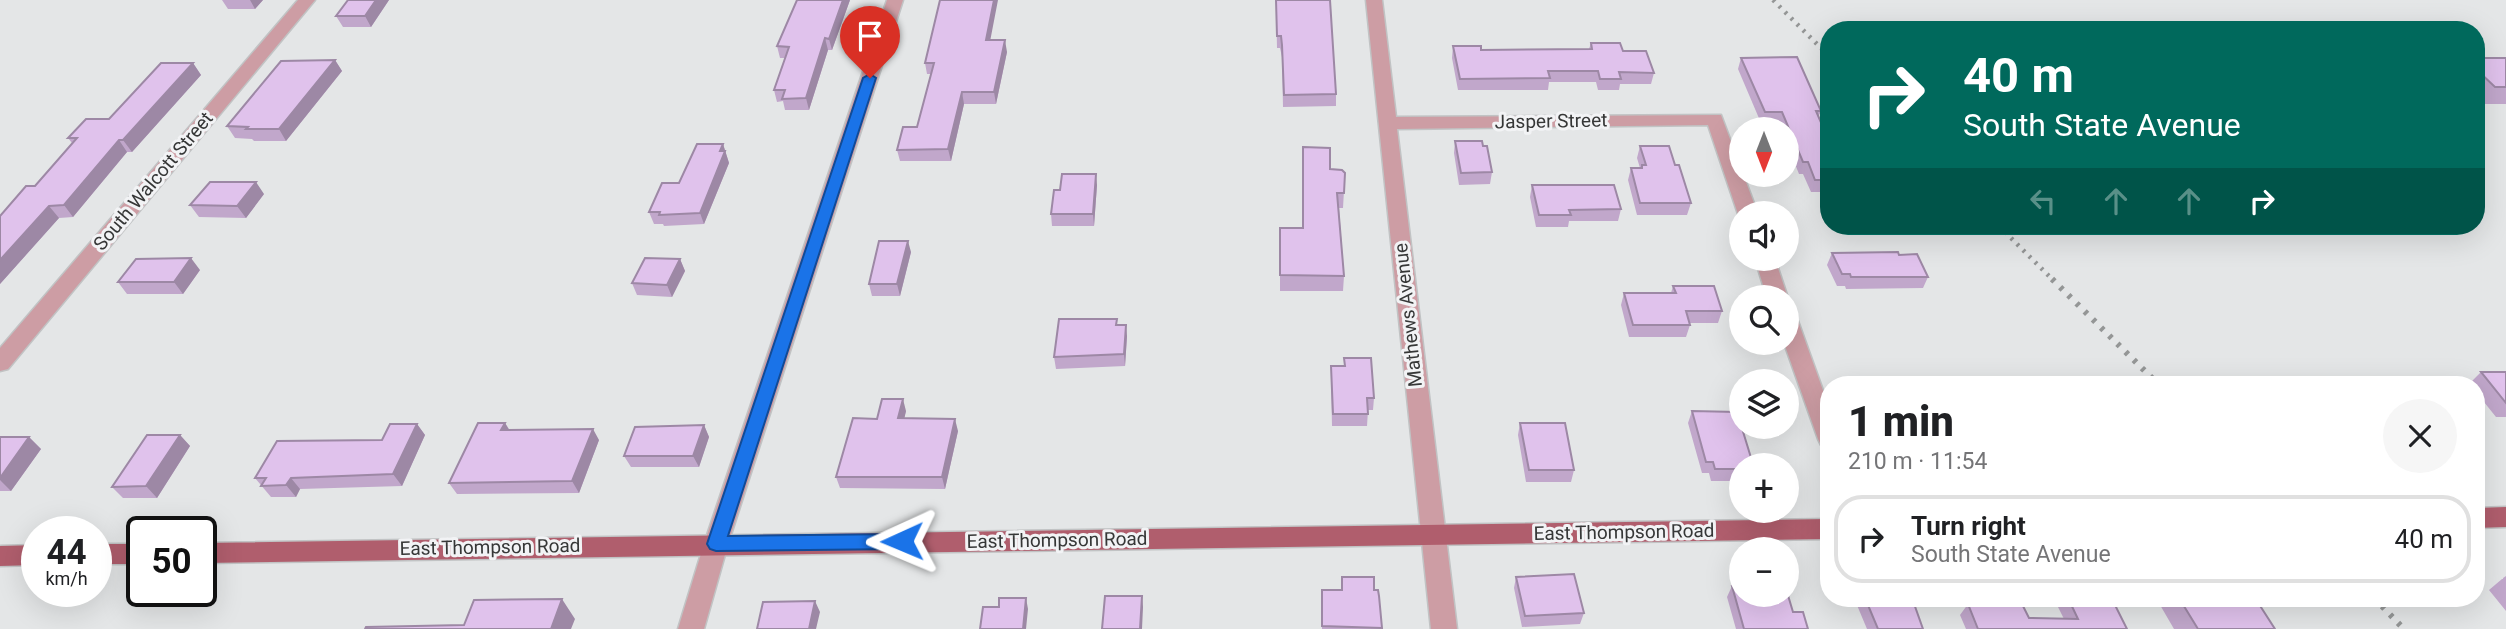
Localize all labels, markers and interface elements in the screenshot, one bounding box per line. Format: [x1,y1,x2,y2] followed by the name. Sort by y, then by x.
[840,6,900,78] pin
[851,17,889,55] icon: arrive
[1963,47,2074,104] text: 40 m
[1848,49,1939,140] icon: right
[1963,106,2241,144] text: South State Avenue
[88,107,218,255] street label: South Walcott Street
[1494,109,1608,133] street label: Jasper Street
[1729,117,1799,187] north arrow
[1729,117,1799,607] map controls
[2024,182,2062,220] icon: left
[2097,182,2135,220] icon: ahead
[2170,182,2208,220] icon: ahead
[2243,182,2281,220] icon: right
[1729,201,1799,271] button: sound
[1389,242,1427,388] street label: Mathews Avenue
[1729,285,1799,355] button: search
[1729,369,1799,439] button: layers
[1848,397,1954,446] text: 1 min
[2383,399,2457,473] button: close
[1848,448,1987,475] text: 210 m · 11:54
[1729,453,1799,523] button: +
[865,504,939,578] position arrow
[1911,511,2026,541] text: Turn right
[126,516,217,607] speed limit sign: 50
[1533,519,1715,545] street label: East Thompson Road
[1852,520,1890,558] icon: right
[2395,524,2453,554] text: 40 m
[966,527,1148,553] street label: East Thompson Road
[46,532,87,573] text: 44
[399,534,581,560] street label: East Thompson Road
[1729,537,1799,607] button: −
[1911,541,2111,568] text: South State Avenue
[45,568,88,589] text: km/h

